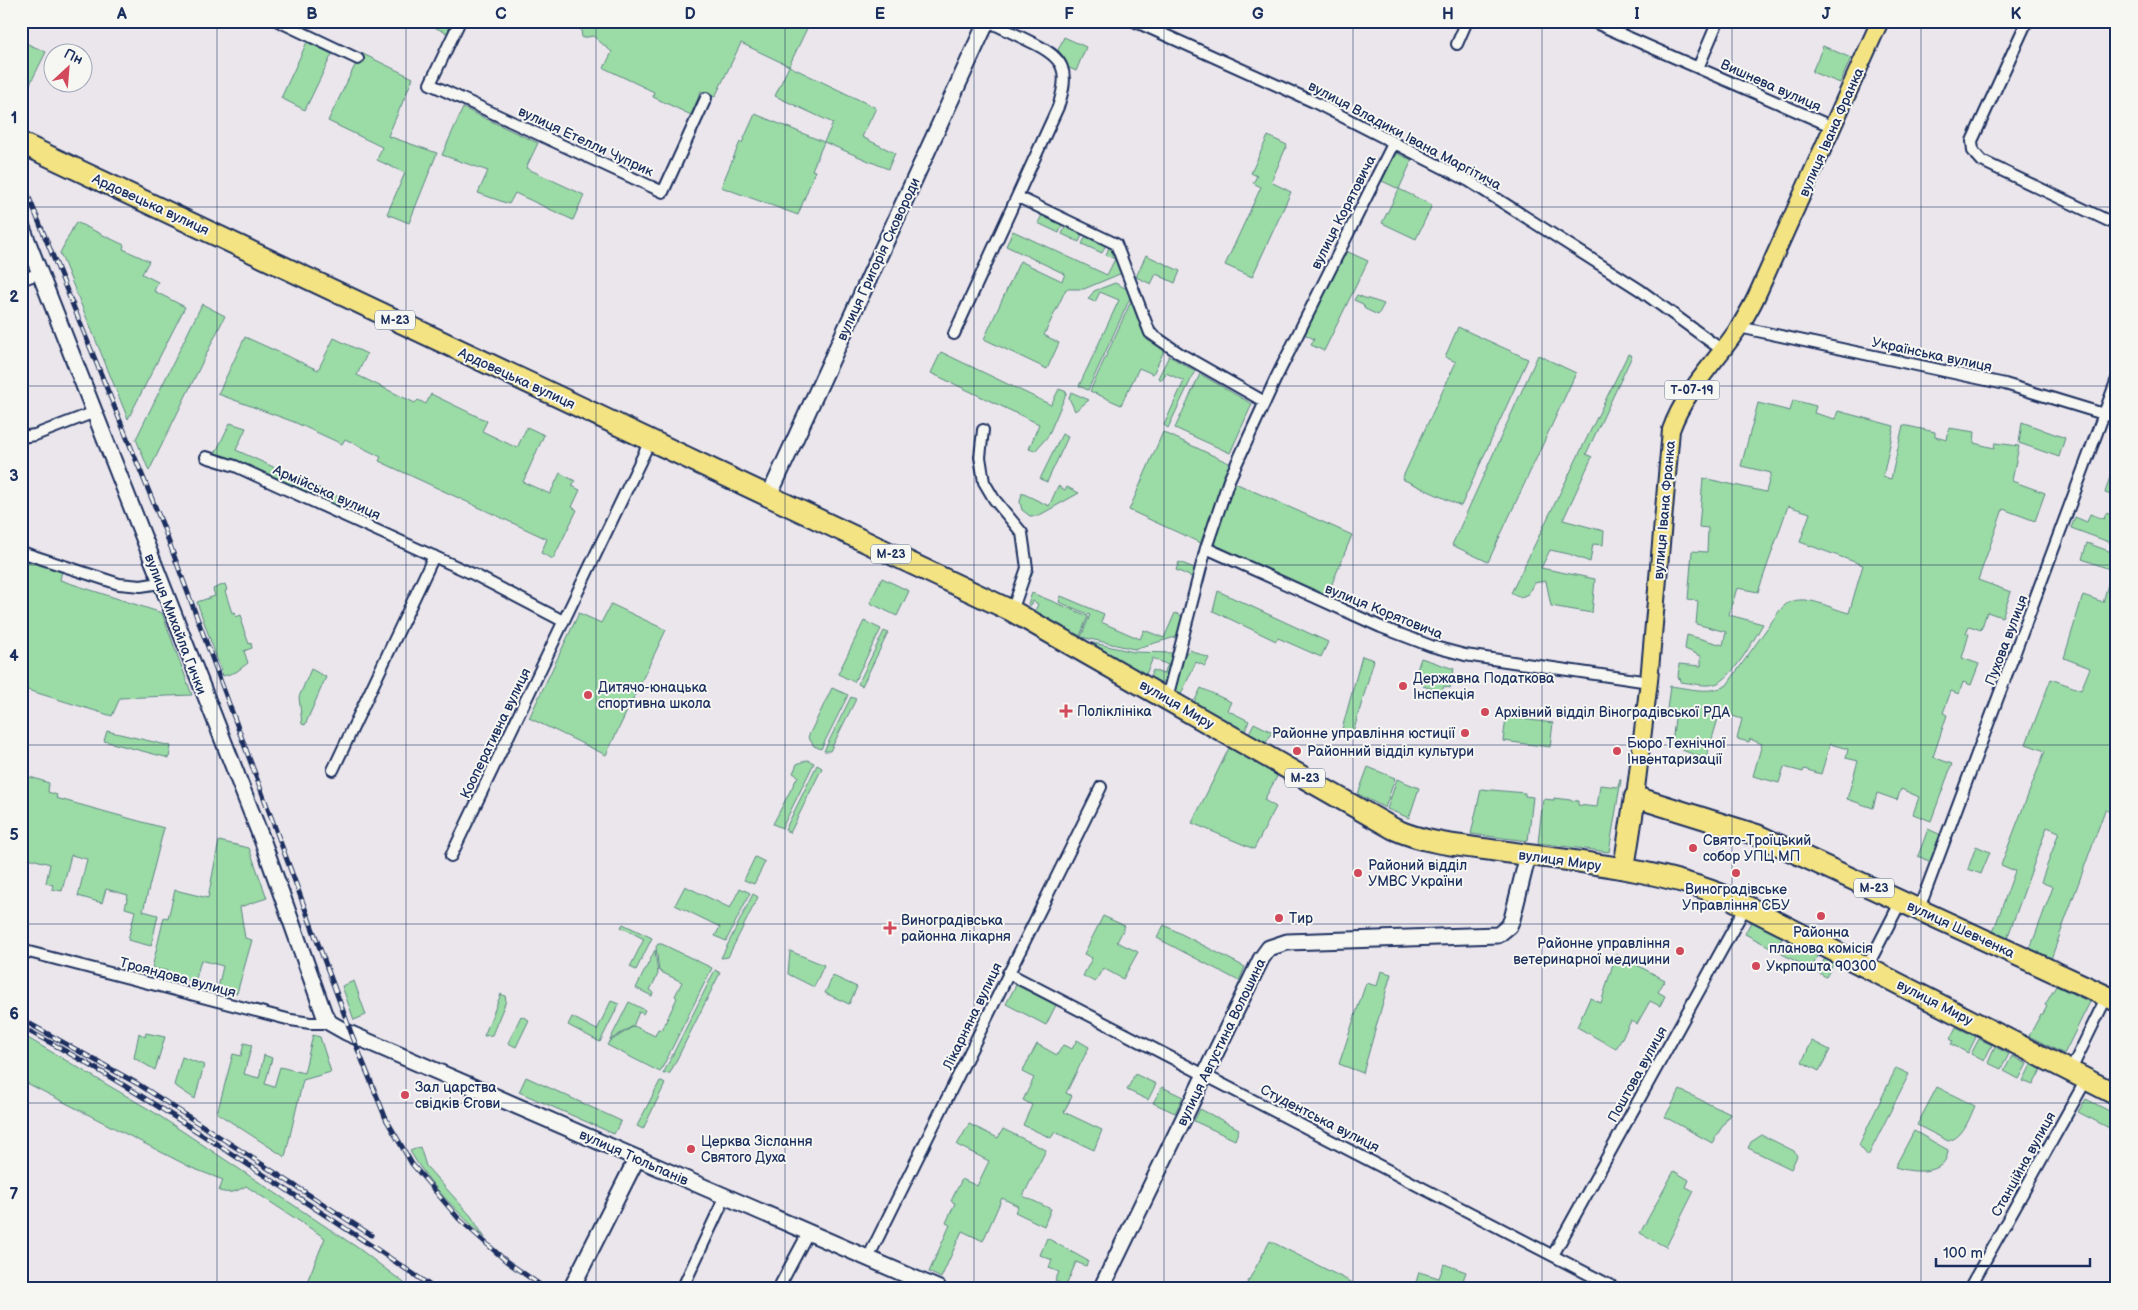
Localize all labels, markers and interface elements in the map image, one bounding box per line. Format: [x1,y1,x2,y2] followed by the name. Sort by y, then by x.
[116,5,127,24] text: A
[306,5,318,24] text: B
[495,5,507,24] text: C
[684,5,696,24] text: D
[875,5,885,24] text: E
[1064,5,1074,24] text: F
[1252,5,1264,24] text: G
[1442,5,1454,24] text: H
[1634,5,1640,24] text: I
[1822,5,1831,24] text: J
[2011,5,2022,24] text: K
[42,42,92,92] north arrow
[61,45,86,68] text: Пн
[1718,56,1824,115] street label: Вишнева вулиця
[1795,64,1868,199] street label: вулиця Івана Франка
[1305,77,1505,194] street label: вулиця Владики Івана Маргітича
[515,103,657,181] street label: вулиця Етелли Чуприк
[11,109,17,128] text: 1
[1307,152,1380,272] street label: вулиця Корятовича
[89,170,212,239] street label: Ардовецька вулиця
[833,175,924,343] street label: вулиця Григорія Сковороди
[9,288,19,307] text: 2
[375,310,415,330] road number: М-23
[1870,333,1994,376] street label: Українська вулиця
[455,344,578,413] street label: Ардовецька вулиця
[1664,380,1720,400] road number: Т-07-19
[1650,439,1679,580] street label: вулиця Івана Франка
[270,461,383,524] street label: Армійська вулиця
[9,467,19,486] text: 3
[871,544,911,564] road number: М-23
[141,551,210,697] street label: вулиця Михайла Гички
[1322,580,1446,643] street label: вулиця Корятовича
[1981,592,2032,688] street label: Пухова вулиця
[9,647,19,666] text: 4
[456,665,535,801] street label: Кооперативна вулиця
[1413,670,1555,703] place label: Державна Податкова Інспекція
[1136,676,1217,733] street label: вулиця Миру
[598,679,712,712] place label: Дитячо-юнацька спортивна школа
[1397,680,1409,692] marker: Державна Податкова Інспекція
[582,689,594,701] marker: Дитячо-юнацька спортивна школа
[1077,703,1152,720] place label: Поліклініка
[1059,704,1073,718] marker: Поліклініка
[1494,704,1730,721] place label: Архівний відділ Віноградівської РДА
[1479,706,1491,718] marker: Архівний відділ Віноградівської РДА
[1272,725,1456,742] place label: Районне управління юстиції
[1459,727,1471,739] marker: Районне управління юстиції
[1627,735,1726,768] place label: Бюро Технічної Інвентаризації
[1307,743,1474,760] place label: Районний відділ культури
[1291,745,1303,757] marker: Районний відділ культури
[1611,745,1623,757] marker: Бюро Технічної Інвентаризації
[1285,768,1325,788] road number: М-23
[9,826,19,845] text: 5
[1703,832,1811,865] place label: Свято-Троїцький собор УПЦ МП
[1687,842,1699,854] marker: Свято-Троїцький собор УПЦ МП
[1518,846,1603,875] street label: вулиця Миру
[1368,857,1467,890] place label: Районий відділ УМВС України
[1352,867,1364,879] marker: Районий відділ УМВС України
[1730,867,1742,879] marker: Виноградівське Управління СБУ
[1854,878,1894,898] road number: М-23
[1682,881,1790,914] place label: Виноградівське Управління СБУ
[1904,897,2018,962] street label: вулиця Шевченка
[1289,910,1313,927] place label: Тир
[1815,910,1827,922] marker: Районна планова комісія
[901,912,1011,945] place label: Виноградівська районна лікарня
[1273,912,1285,924] marker: Тир
[883,921,897,935] marker: Виноградівська районна лікарня
[1769,924,1873,957] place label: Районна планова комісія
[1513,935,1670,968] place label: Районне управління ветеринарної медицини
[1674,945,1686,957] marker: Районне управління ветеринарної медицини
[118,954,238,1001] street label: Трояндова вулиця
[1173,955,1270,1129] street label: вулиця Августина Волошина
[1766,958,1876,975] place label: Укрпошта 90300
[939,960,1006,1073] street label: Лікарняна вулиця
[1750,960,1762,972] marker: Укрпошта 90300
[1894,976,1976,1029] street label: вулиця Миру
[9,1005,19,1024] text: 6
[1604,1023,1671,1125] street label: Поштова вулиця
[415,1079,500,1112] place label: Зал царства свідків Єгови
[1257,1081,1382,1156] street label: Студентська вулиця
[399,1089,411,1101] marker: Зал царства свідків Єгови
[1988,1109,2059,1220] street label: Станційна вулиця
[577,1126,692,1189] street label: вулиця Тюльпанів
[701,1133,813,1166] place label: Церква Зіслання Святого Духа
[685,1143,697,1155] marker: Церква Зіслання Святого Духа
[10,1185,19,1204] text: 7
[1936,1235,2089,1267] scale bar
[1943,1244,1983,1263] text: 100 m

